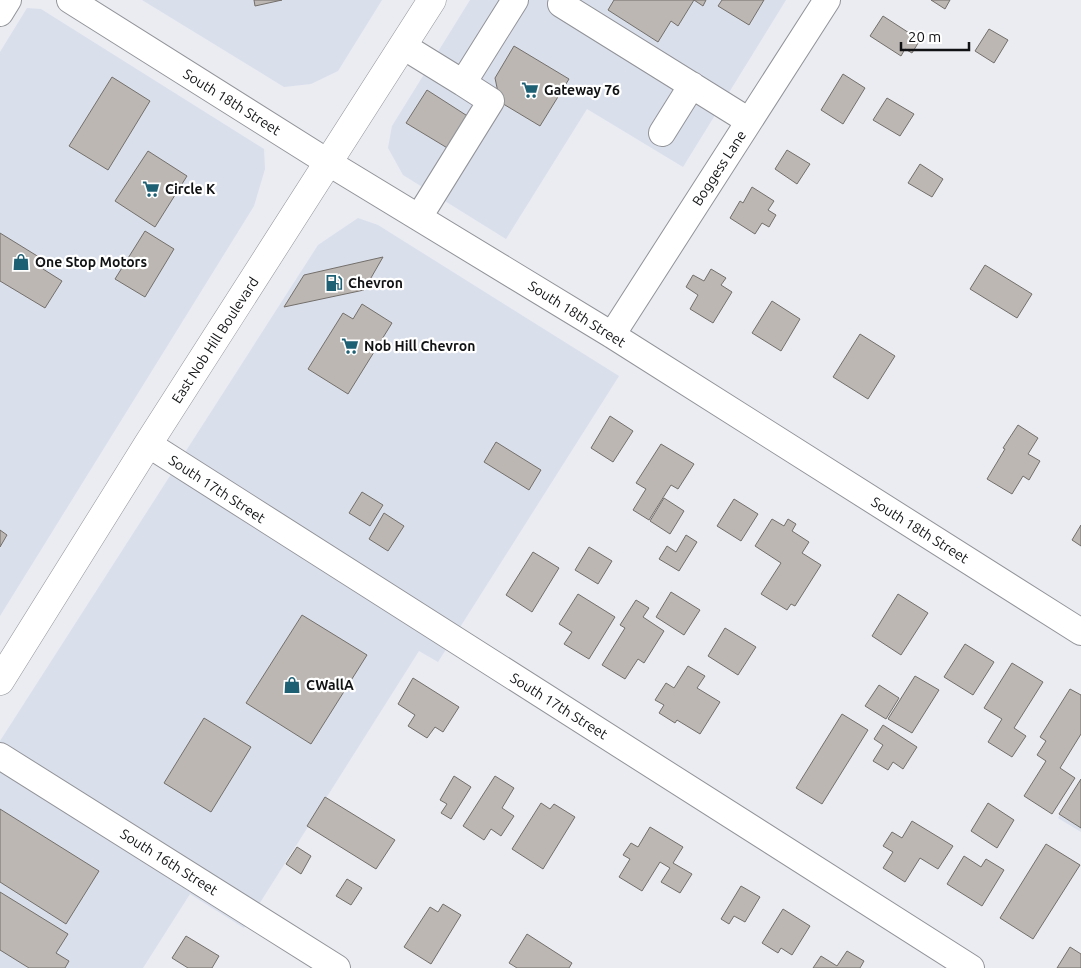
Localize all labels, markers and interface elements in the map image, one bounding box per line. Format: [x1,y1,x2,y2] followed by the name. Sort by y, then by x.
[901,20,968,52] scale bar
[908,28,941,45] text: 20 m
[180,66,284,139] street label: South 18th Street
[520,80,540,100] supermarket icon: Gateway 76
[544,82,620,98] place label: Gateway 76
[689,127,749,209] street label: Boggess Lane
[141,179,161,199] supermarket icon: Circle K
[165,181,216,197] place label: Circle K
[11,252,31,272] shop icon: One Stop Motors
[35,254,147,270] place label: One Stop Motors
[324,273,344,293] fuel station icon: Chevron
[168,274,262,406] street label: East Nob Hill Boulevard
[348,275,403,291] place label: Chevron
[525,278,629,351] street label: South 18th Street
[340,336,360,356] supermarket icon: Nob Hill Chevron
[364,338,475,354] place label: Nob Hill Chevron
[166,452,269,526] street label: South 17th Street
[868,494,972,567] street label: South 18th Street
[507,670,611,743] street label: South 17th Street
[282,675,302,695] shop icon: CWallA
[306,677,354,693] place label: CWallA
[117,826,221,899] street label: South 16th Street

